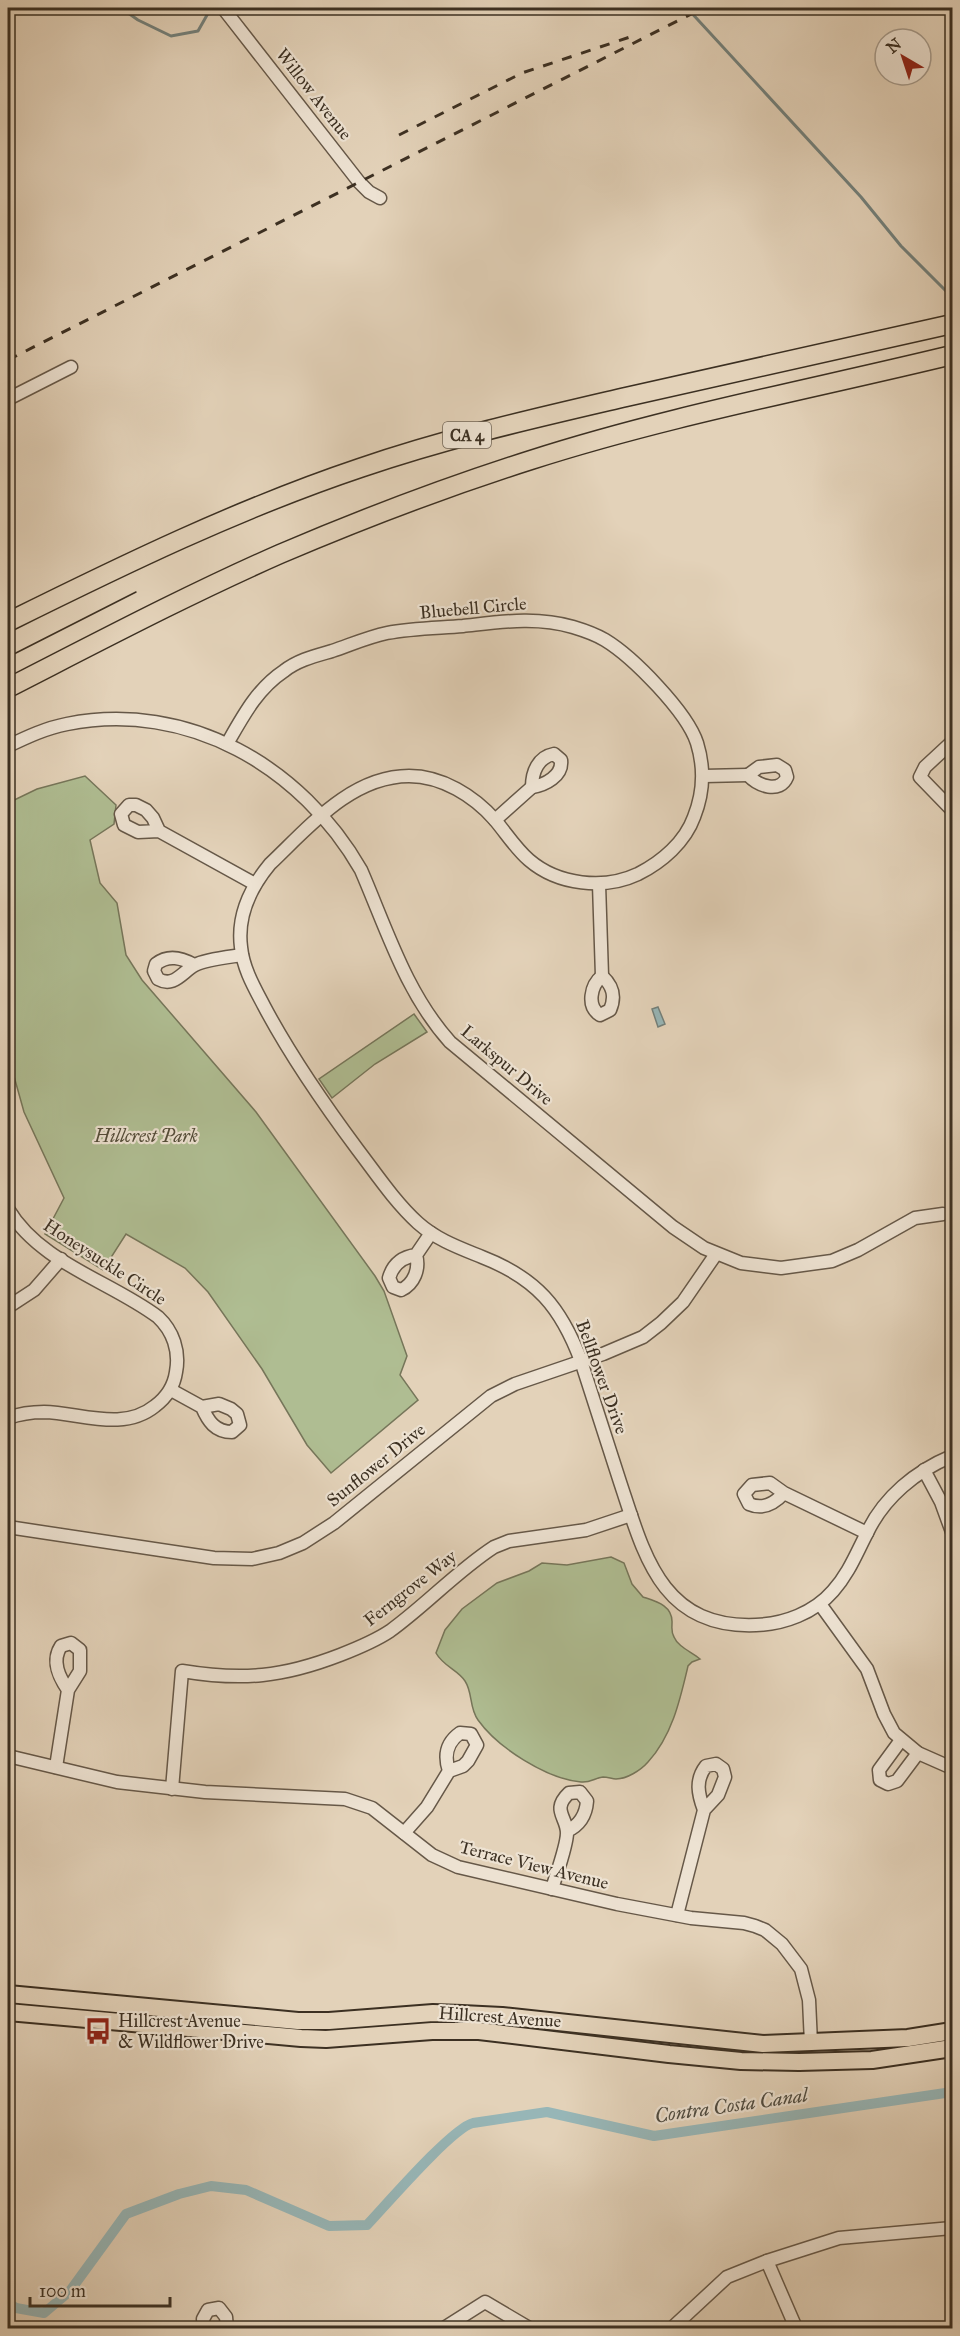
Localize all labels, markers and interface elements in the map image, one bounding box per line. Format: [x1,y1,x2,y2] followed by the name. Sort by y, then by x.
[873,27,933,87] north arrow
[883,34,905,57] text: N
[271,44,357,144] street label: Willow Avenue
[443,422,491,448] road number: CA 4
[419,592,527,624] street label: Bluebell Circle
[457,1020,557,1110] street label: Larkspur Drive
[93,1125,198,1147] park label: Hillcrest Park
[39,1214,171,1310] street label: Honeysuckle Circle
[571,1317,633,1437] street label: Bellflower Drive
[322,1419,430,1511] street label: Sunflower Drive
[359,1545,462,1632] street label: Ferngrove Way
[457,1836,611,1894] street label: Terrace View Avenue
[438,2002,562,2032] street label: Hillcrest Avenue
[118,2010,264,2053] place label: Hillcrest Avenue & Wildflower Drive
[83,2016,113,2046] bus stop icon: Hillcrest Avenue & Wildflower Drive
[653,2082,811,2128] water label: Contra Costa Canal
[30,2270,170,2308] scale bar
[39,2280,86,2302] text: 100 m

